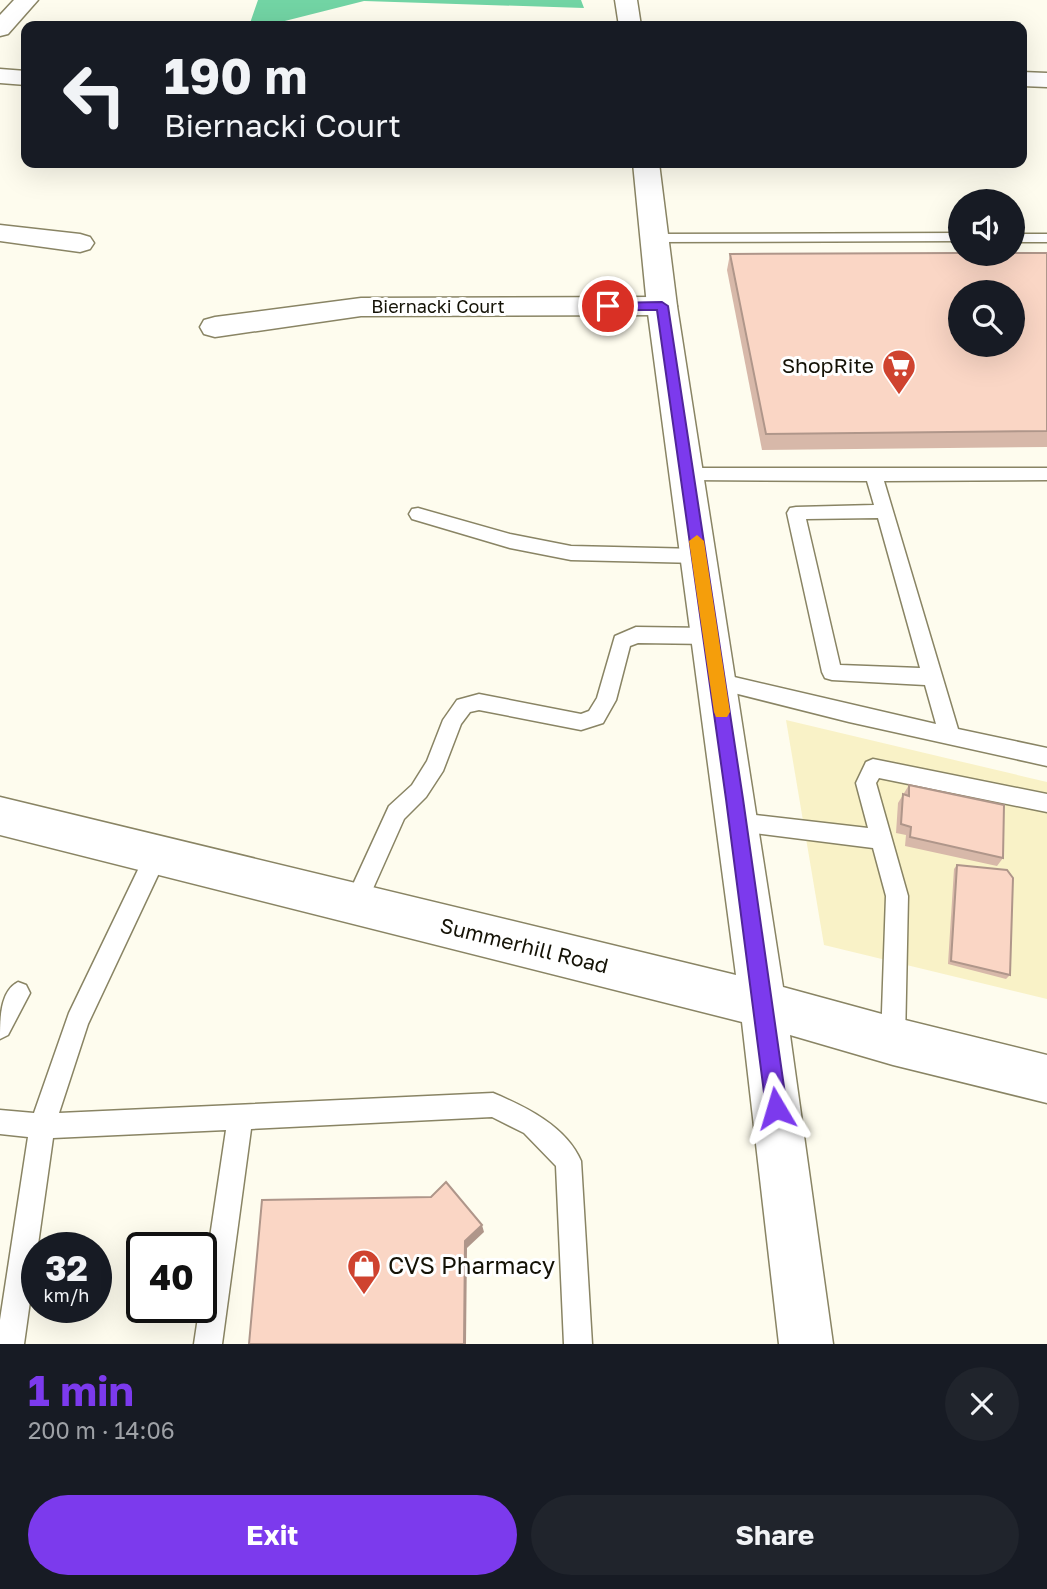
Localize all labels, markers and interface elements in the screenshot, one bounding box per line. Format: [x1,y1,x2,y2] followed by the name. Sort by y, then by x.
[164,46,307,105] text: 190 m
[49,49,140,140] icon: left
[164,106,401,144] text: Biernacki Court
[948,189,1025,357] map controls
[948,189,1025,266] button: sound
[578,276,638,336] pin
[948,280,1025,357] button: search
[589,287,627,325] icon: arrive
[371,295,505,317] street label: Biernacki Court
[880,347,918,396] supermarket icon: ShopRite
[782,352,874,378] place label: ShopRite
[437,912,611,978] street label: Summerhill Road
[739,1071,813,1145] position arrow
[126,1232,217,1323] speed limit sign: 40
[45,1247,88,1289] text: 32
[345,1247,383,1296] shop icon: CVS Pharmacy
[388,1250,555,1279] place label: CVS Pharmacy
[44,1284,89,1306] text: km/h
[28,1365,134,1415] text: 1 min
[945,1367,1019,1441] button: close
[28,1416,175,1444] text: 200 m · 14:06
[28,1495,517,1575] button: Exit
[531,1495,1019,1575] button: Share

